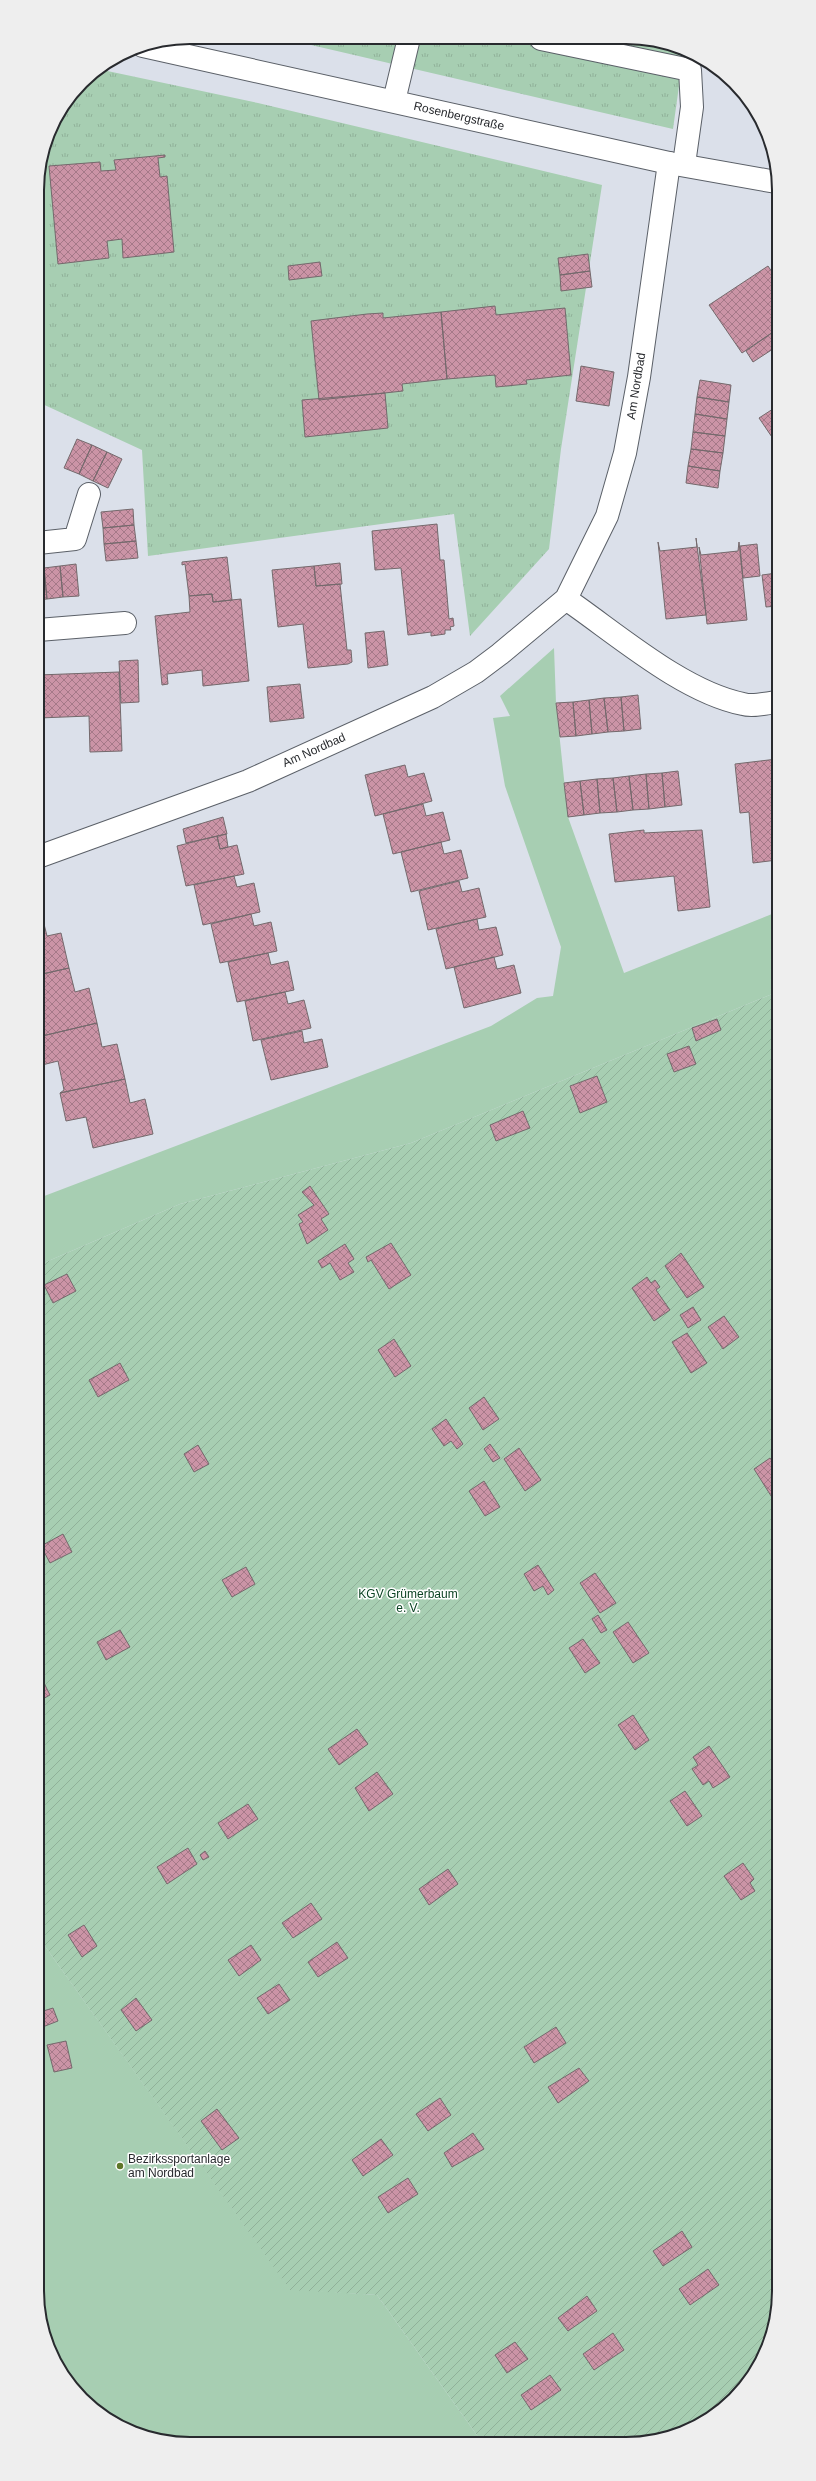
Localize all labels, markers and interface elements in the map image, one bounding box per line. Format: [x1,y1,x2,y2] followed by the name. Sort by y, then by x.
[412,99,506,133] street label: Rosenbergstraße
[624,352,648,420] street label: Am Nordbad
[280,730,348,770] street label: Am Nordbad
[358,1587,458,1615] park label: KGV Grümerbaum e. V.
[128,2152,230,2180] place label: Bezirkssportanlage am Nordbad
[115,2161,125,2171] marker: Bezirkssportanlage am Nordbad

